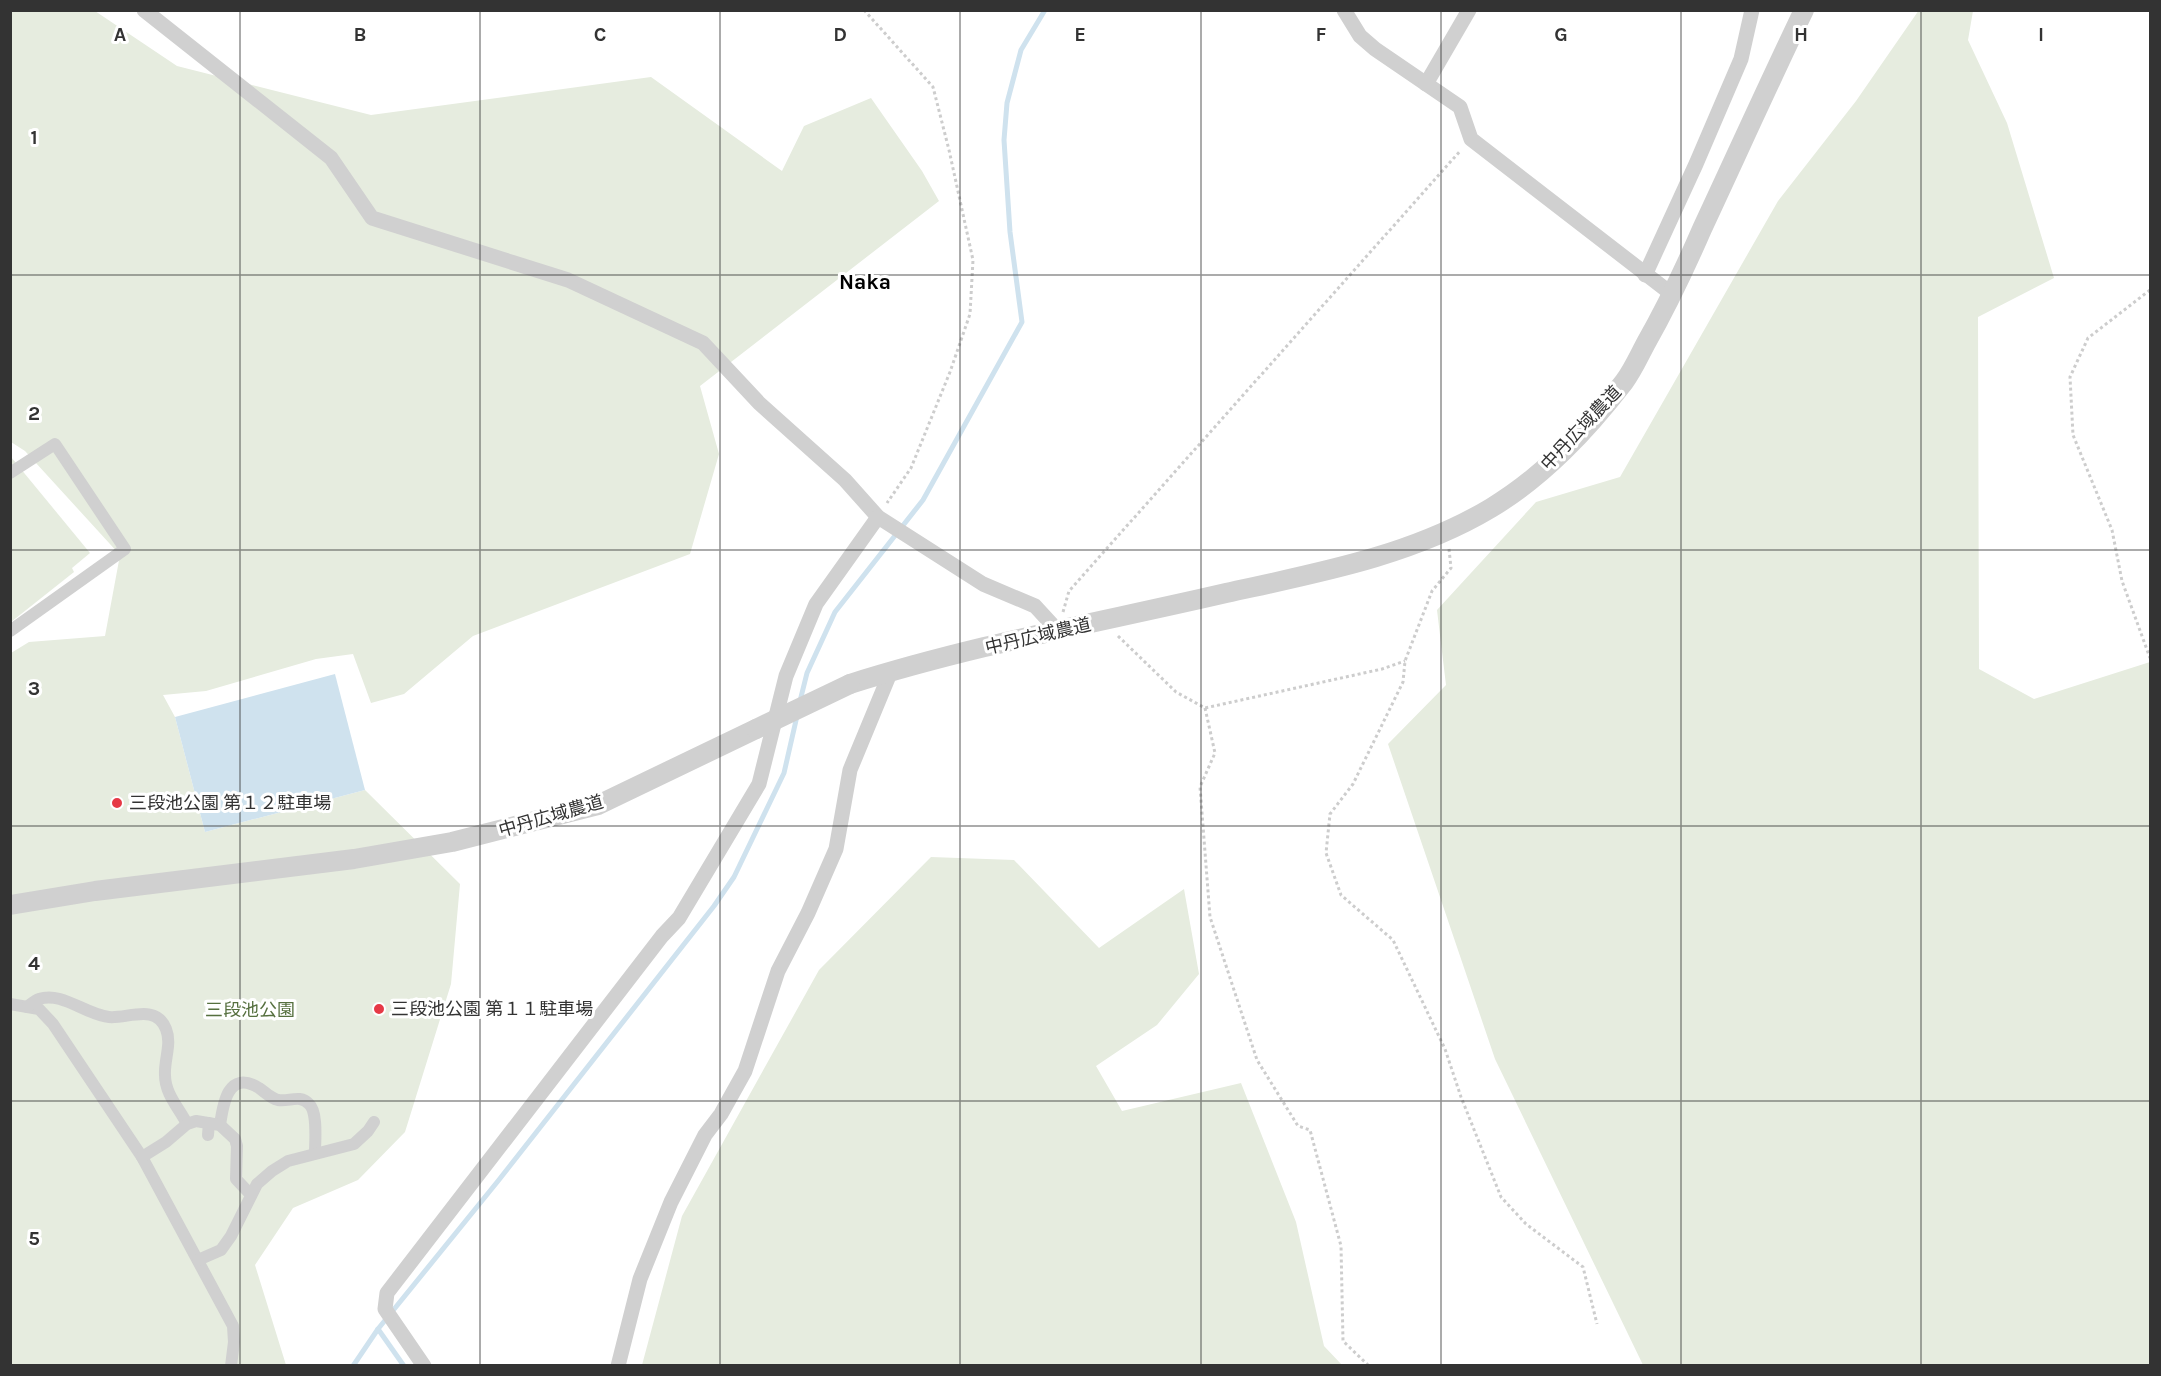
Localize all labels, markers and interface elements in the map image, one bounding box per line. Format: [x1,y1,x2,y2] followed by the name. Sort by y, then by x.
[114,23,127,46] text: A
[354,23,366,46] text: B
[594,23,606,46] text: C
[833,23,847,46] text: D
[1074,23,1086,46] text: E
[1316,23,1327,46] text: F
[1554,23,1568,46] text: G
[1794,23,1808,46] text: H
[2038,23,2044,46] text: I
[30,126,38,149] text: 1
[839,270,891,294] district label: Naka
[1536,381,1626,475] street label: 中丹広域農道
[28,402,40,425] text: 2
[983,613,1093,659] street label: 中丹広域農道
[28,677,40,700] text: 3
[496,791,606,841] street label: 中丹広域農道
[129,792,331,814] place label: 三段池公園 第１２駐車場
[110,796,124,810] marker: 三段池公園 第１２駐車場
[28,952,40,975] text: 4
[391,998,593,1020] place label: 三段池公園 第１１駐車場
[205,999,295,1021] park label: 三段池公園
[372,1002,386,1016] marker: 三段池公園 第１１駐車場
[28,1227,40,1250] text: 5

